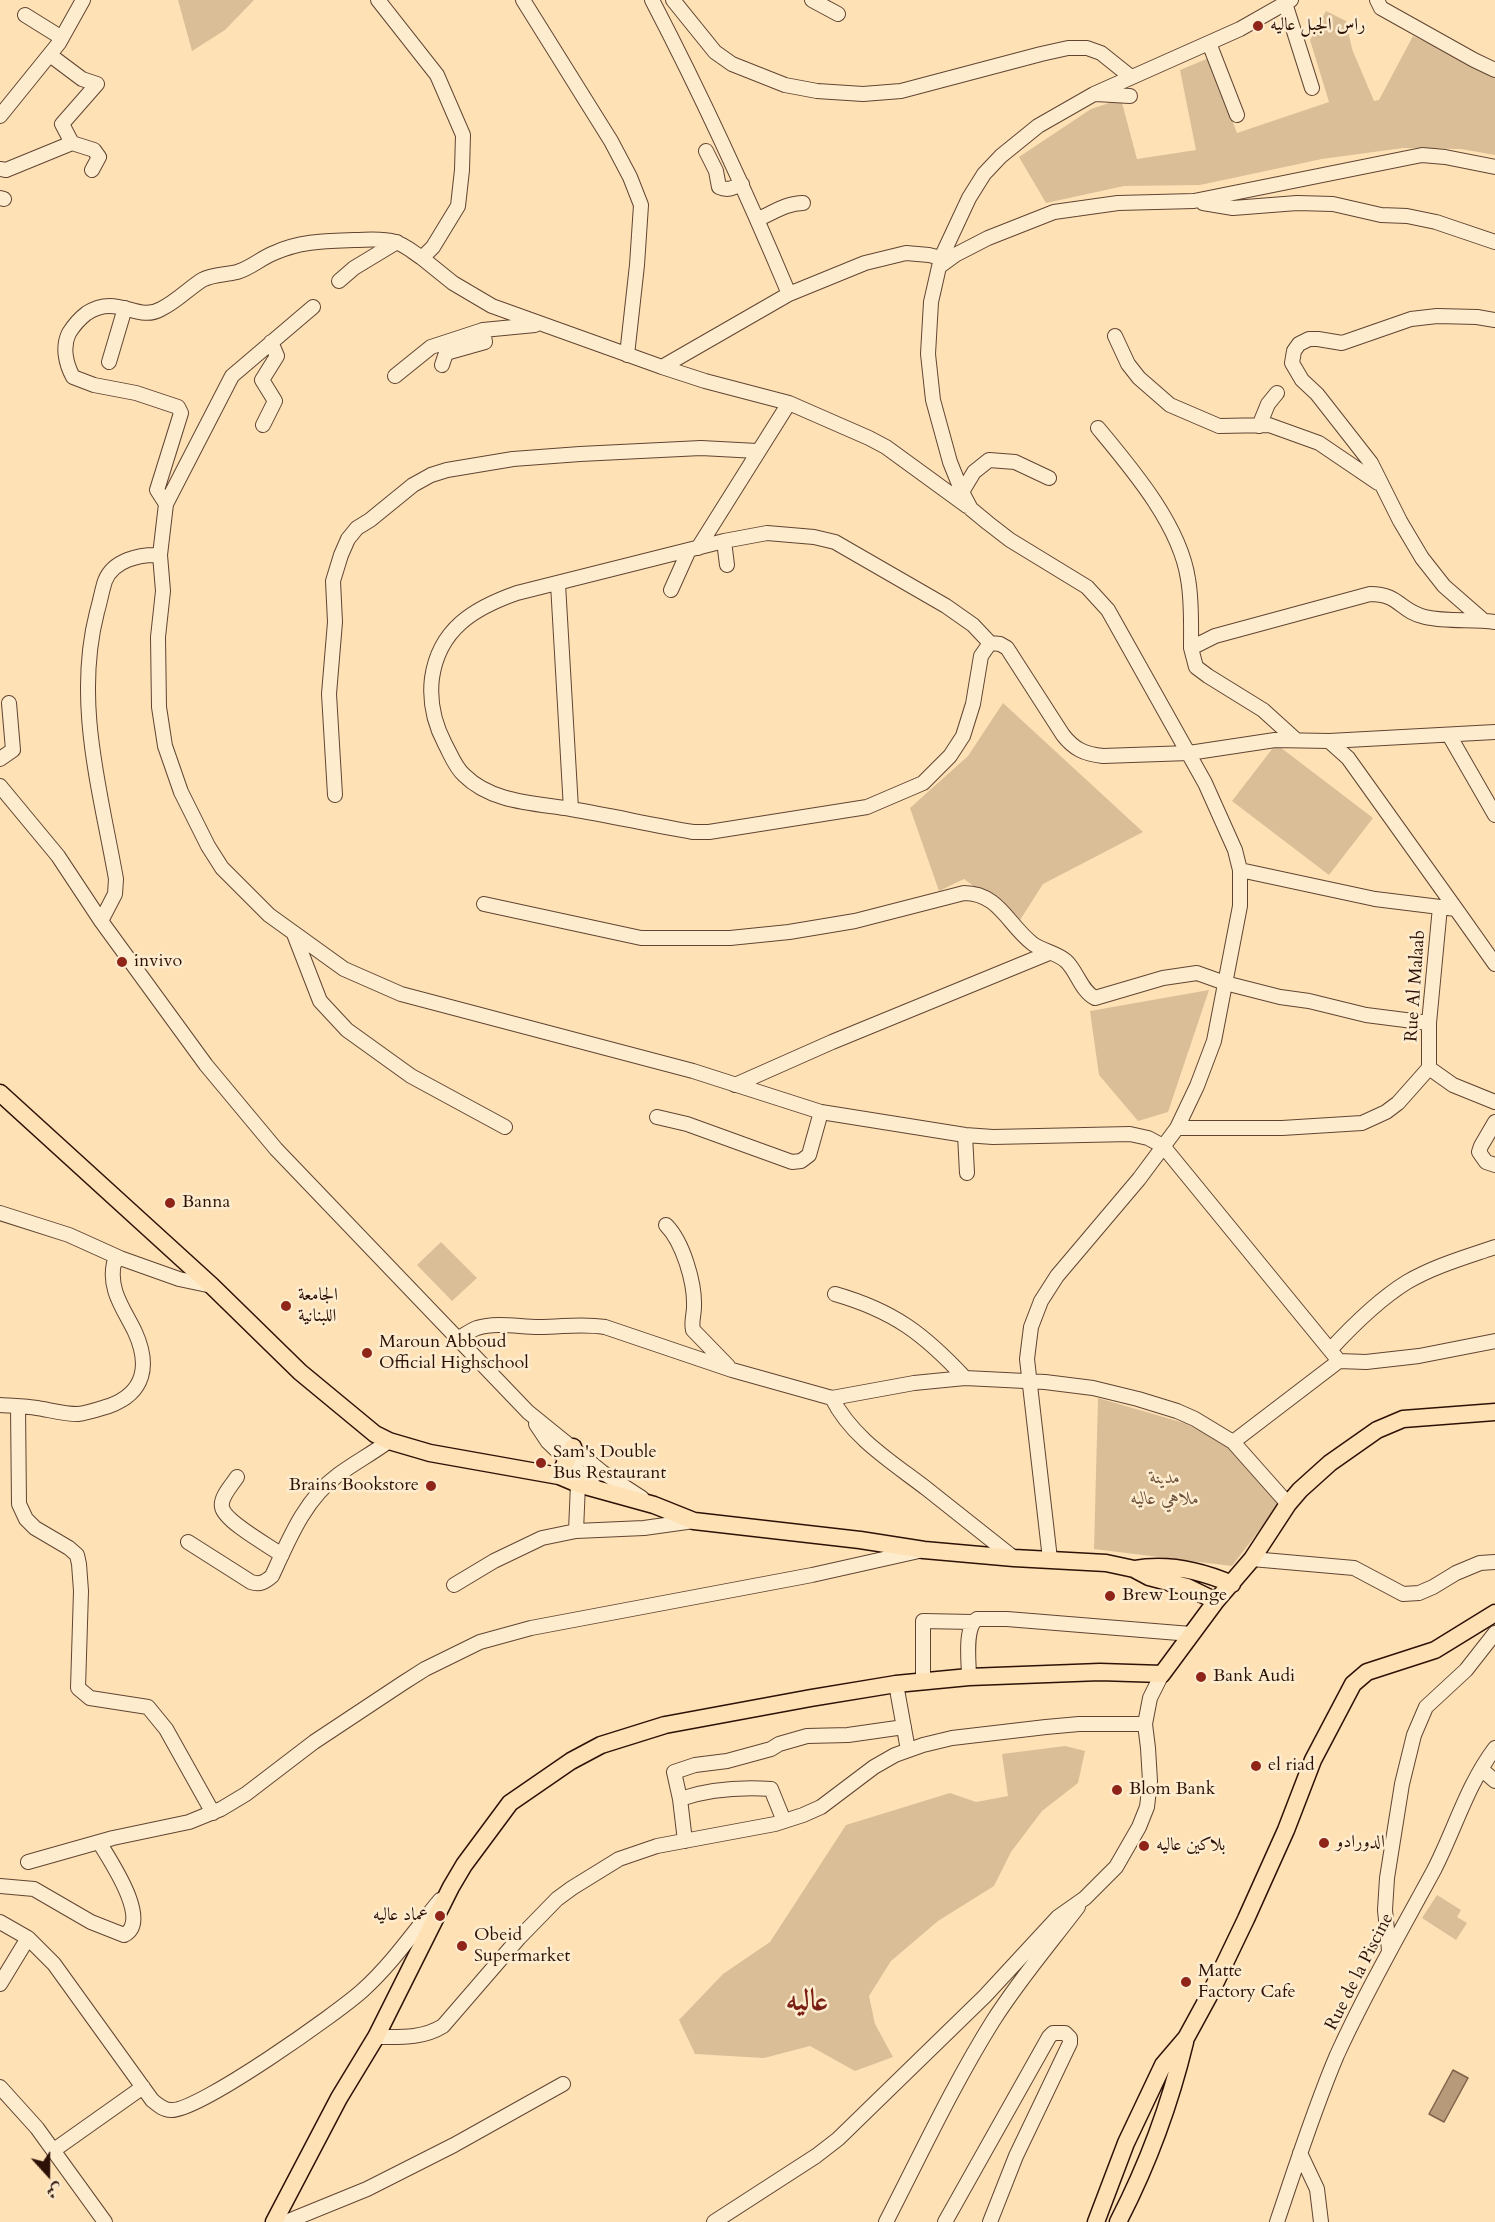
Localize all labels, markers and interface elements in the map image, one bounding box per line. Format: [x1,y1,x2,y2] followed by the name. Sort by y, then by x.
[1270,15,1365,37] place label: راس الجبل عاليه
[1251,19,1265,33] marker: راس الجبل عاليه
[1401,929,1431,1043] street label: Rue Al Malaab
[134,951,182,973] place label: invivo
[115,955,129,969] marker: invivo
[182,1192,230,1214] place label: Banna
[163,1196,177,1210] marker: Banna
[298,1285,338,1328] place label: الجامعة اللبنانية
[279,1299,293,1313] marker: الجامعة اللبنانية
[379,1332,529,1374] place label: Maroun Abboud Official Highschool
[360,1346,374,1360] marker: Maroun Abboud Official Highschool
[553,1442,666,1484] place label: Sam's Double Bus Restaurant
[534,1456,548,1470] marker: Sam's Double Bus Restaurant
[1131,1468,1199,1510] park label: مدينة ملاهي عاليه
[289,1475,419,1497] place label: Brains Bookstore
[424,1479,438,1493] marker: Brains Bookstore
[1122,1585,1227,1607] place label: Brew Lounge
[1103,1589,1117,1603] marker: Brew Lounge
[1213,1666,1295,1688] place label: Bank Audi
[1194,1670,1208,1684] marker: Bank Audi
[1268,1755,1315,1777] place label: el riad
[1249,1759,1263,1773] marker: el riad
[1129,1779,1215,1801] place label: Blom Bank
[1110,1783,1124,1797] marker: Blom Bank
[1336,1832,1385,1854] place label: الدورادو
[1156,1835,1226,1857] place label: بلاكين عاليه
[1317,1836,1331,1850] marker: الدورادو
[1137,1839,1151,1853] marker: بلاكين عاليه
[373,1905,428,1927] place label: عماد عاليه
[433,1909,447,1923] marker: عماد عاليه
[1321,1910,1399,2034] street label: Rue de la Piscine
[474,1925,570,1968] place label: Obeid Supermarket
[455,1939,469,1953] marker: Obeid Supermarket
[1198,1961,1296,2004] place label: Matte Factory Cafe
[1179,1975,1193,1989] marker: Matte Factory Cafe
[786,1985,828,2021] district label: عاليه
[18,2144,78,2204] north arrow
[43,2178,66,2204] text: ش

